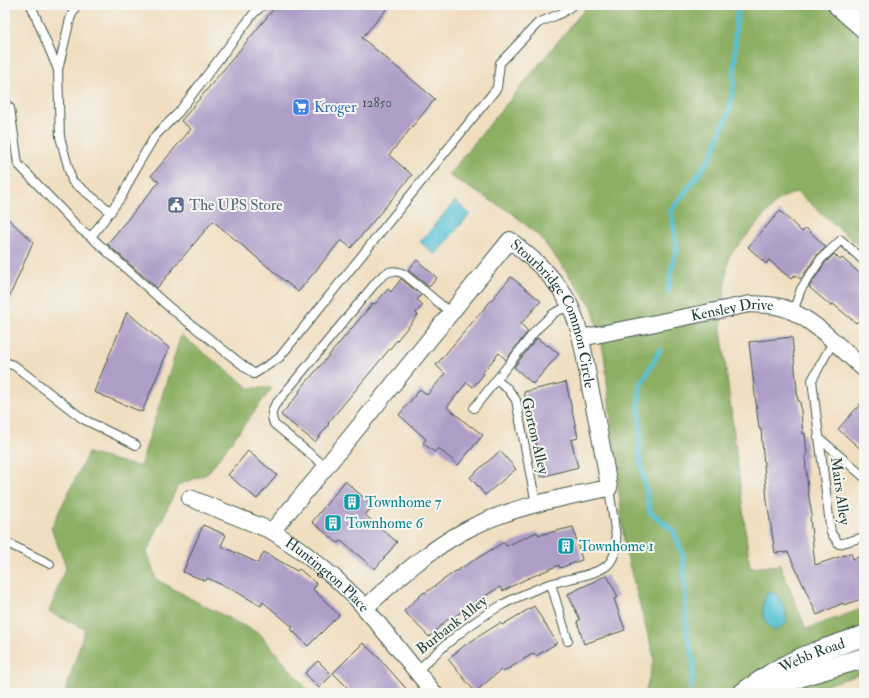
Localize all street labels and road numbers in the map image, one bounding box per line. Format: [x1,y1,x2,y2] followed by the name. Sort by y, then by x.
[507,235,600,390] street label: Stourbridge Common Circle
[689,294,774,325] street label: Kensley Drive
[517,396,553,477] street label: Gorton Alley
[826,456,854,527] street label: Mairs Alley
[282,533,374,616] street label: Huntington Place
[413,591,492,659] street label: Burbank Alley
[775,633,848,678] street label: Webb Road

